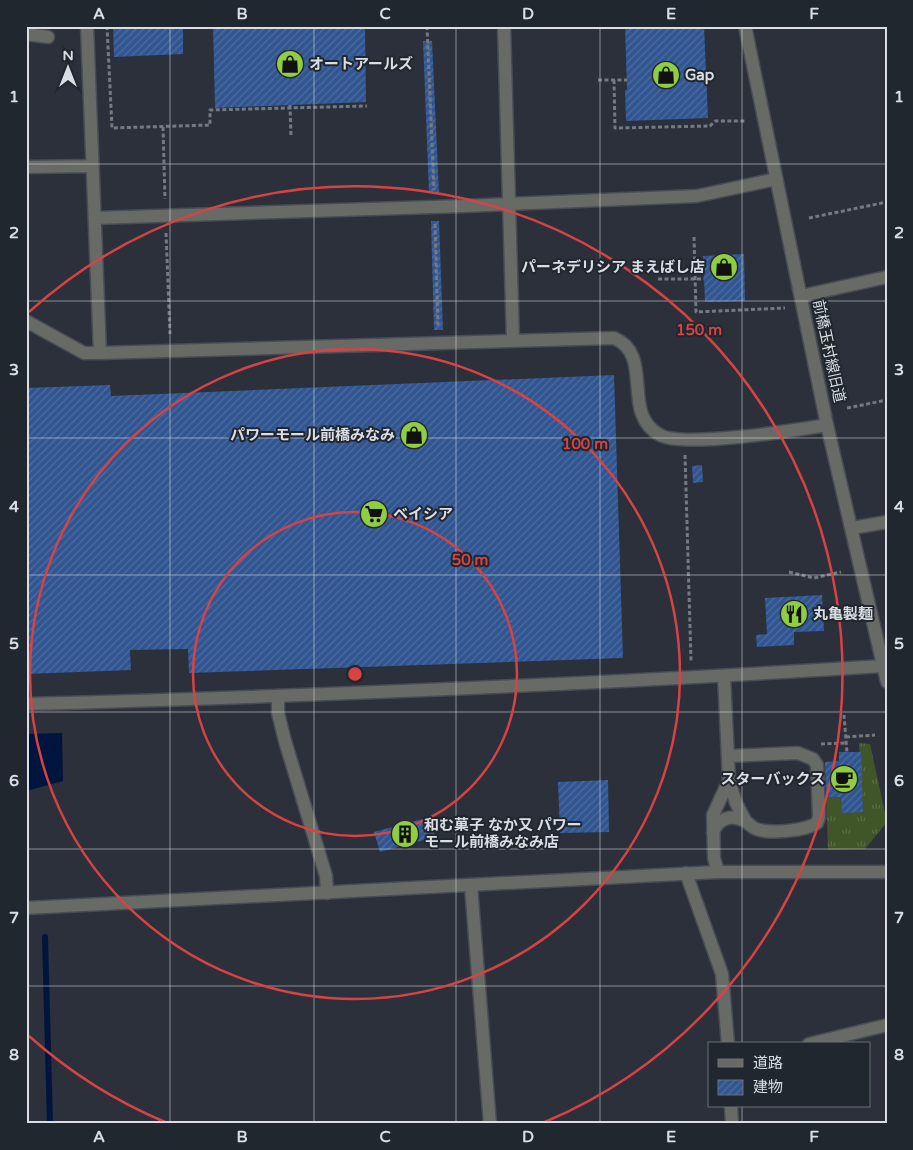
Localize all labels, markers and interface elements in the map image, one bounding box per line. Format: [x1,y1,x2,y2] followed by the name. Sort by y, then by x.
[93,4,105,24] text: A
[236,4,248,24] text: B
[379,4,391,24] text: C
[522,4,534,24] text: D
[666,4,676,24] text: E
[809,4,819,24] text: F
[42,42,92,92] north arrow
[62,47,74,64] text: N
[275,49,305,79] shop icon: オートアールズ
[309,55,413,73] place label: オートアールズ
[651,60,681,90] shop icon: Gap
[685,66,715,85] place label: Gap
[9,87,19,107] text: 1
[894,87,904,107] text: 1
[9,223,19,243] text: 2
[894,223,904,243] text: 2
[709,252,739,282] shop icon: パーネデリシア まえばし店
[521,258,705,276] place label: パーネデリシア まえばし店
[809,298,849,404] street label: 前橋玉村線旧道
[676,321,722,339] text: 150 m
[9,360,19,380] text: 3
[894,360,904,380] text: 3
[399,420,429,450] shop icon: パワーモール前橋みなみ
[230,426,395,444] place label: パワーモール前橋みなみ
[562,435,608,453] text: 100 m
[9,497,19,517] text: 4
[894,497,904,517] text: 4
[359,499,389,529] supermarket icon: ベイシア
[393,505,453,523] place label: ベイシア
[452,551,488,569] text: 50 m
[779,599,809,629] restaurant icon: 丸亀製麺
[813,605,873,623] place label: 丸亀製麺
[9,634,19,654] text: 5
[894,634,904,654] text: 5
[346,665,364,683] centre of rings
[829,764,859,794] cafe icon: スターバックス
[721,770,825,788] place label: スターバックス
[9,771,19,791] text: 6
[894,771,904,791] text: 6
[424,816,582,851] place label: 和む菓子 なか又 パワー モール前橋みなみ店
[390,819,420,849] building icon: 和む菓子 なか又 パワー モール前橋みなみ店
[9,908,19,928] text: 7
[894,908,904,928] text: 7
[708,1042,870,1108] legend
[9,1045,19,1065] text: 8
[894,1045,904,1065] text: 8
[753,1054,783,1072] text: 道路
[753,1078,783,1096] text: 建物
[93,1127,105,1147] text: A
[236,1127,248,1147] text: B
[379,1127,391,1147] text: C
[522,1127,534,1147] text: D
[666,1127,676,1147] text: E
[809,1127,819,1147] text: F

